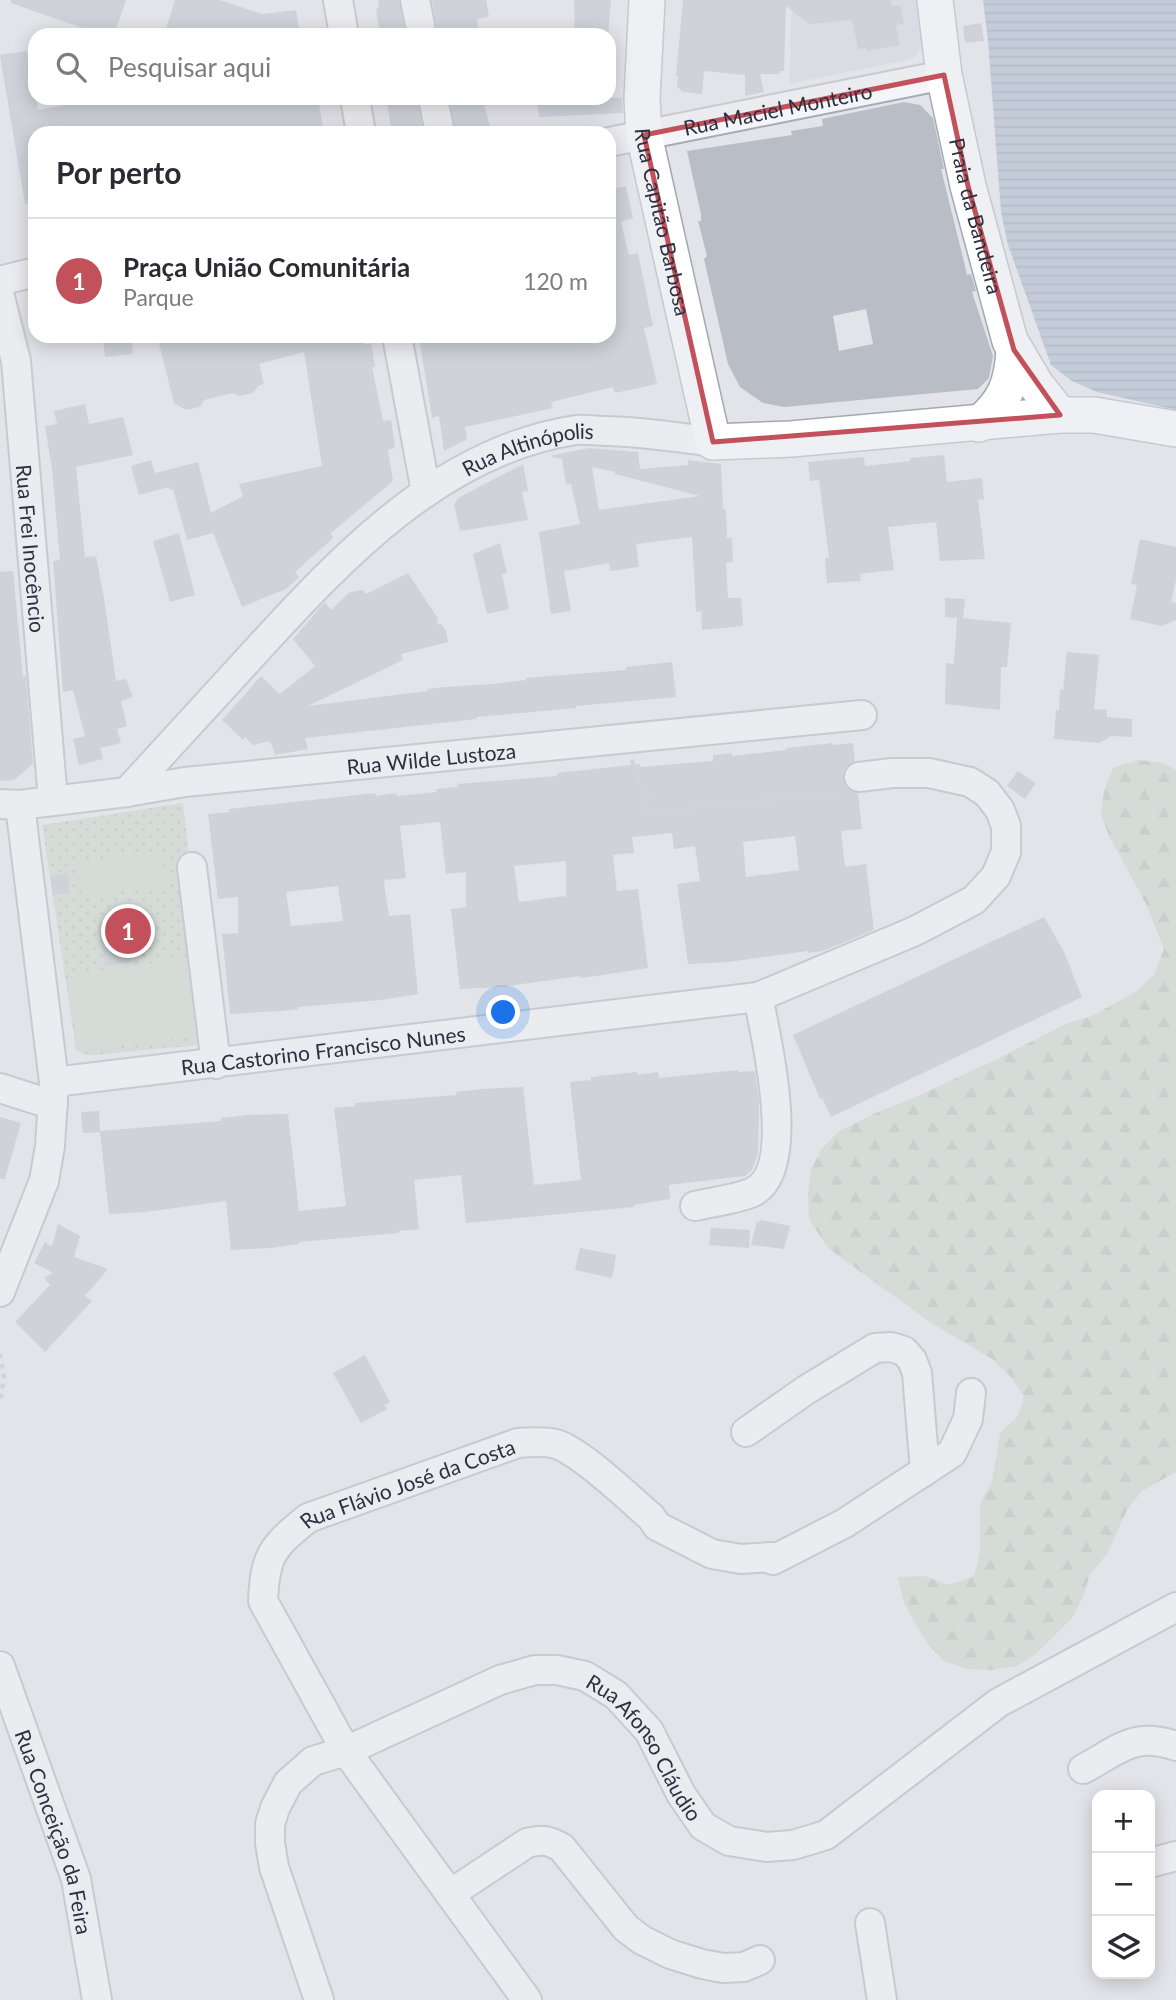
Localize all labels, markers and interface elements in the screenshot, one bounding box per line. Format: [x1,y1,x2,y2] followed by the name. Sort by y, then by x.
[28,28,616,105] search box
[52,48,90,86] icon: search
[108,51,271,83] text: Pesquisar aqui
[681,77,874,139] street label: Rua Maciel Monteiro
[631,127,697,318] street label: Rua Capitão Barbosa
[945,135,1009,296] street label: Praia da Bandeira
[56,154,181,190] text: Por perto
[123,251,410,283] text: Praça União Comunitária
[72,267,86,295] text: 1
[523,267,588,295] text: 120 m
[123,283,194,311] text: Parque
[457,417,595,480] street label: Rua Altinópolis
[12,463,51,634] street label: Rua Frei Inocêncio
[345,737,517,778] street label: Rua Wilde Lustoza
[105,905,151,957] pin: 1
[486,995,520,1029] your location
[179,1020,467,1079] street label: Rua Castorino Francisco Nunes
[294,1433,518,1533] street label: Rua Flávio José da Costa
[583,1668,708,1825] street label: Rua Afonso Cláudio
[11,1726,98,1936] street label: Rua Conceição da Feira
[1092,1790,1155,1979] map controls
[1092,1790,1155,1853] button: +
[1092,1853,1155,1916] button: −
[1092,1916,1155,1979] button: layers

